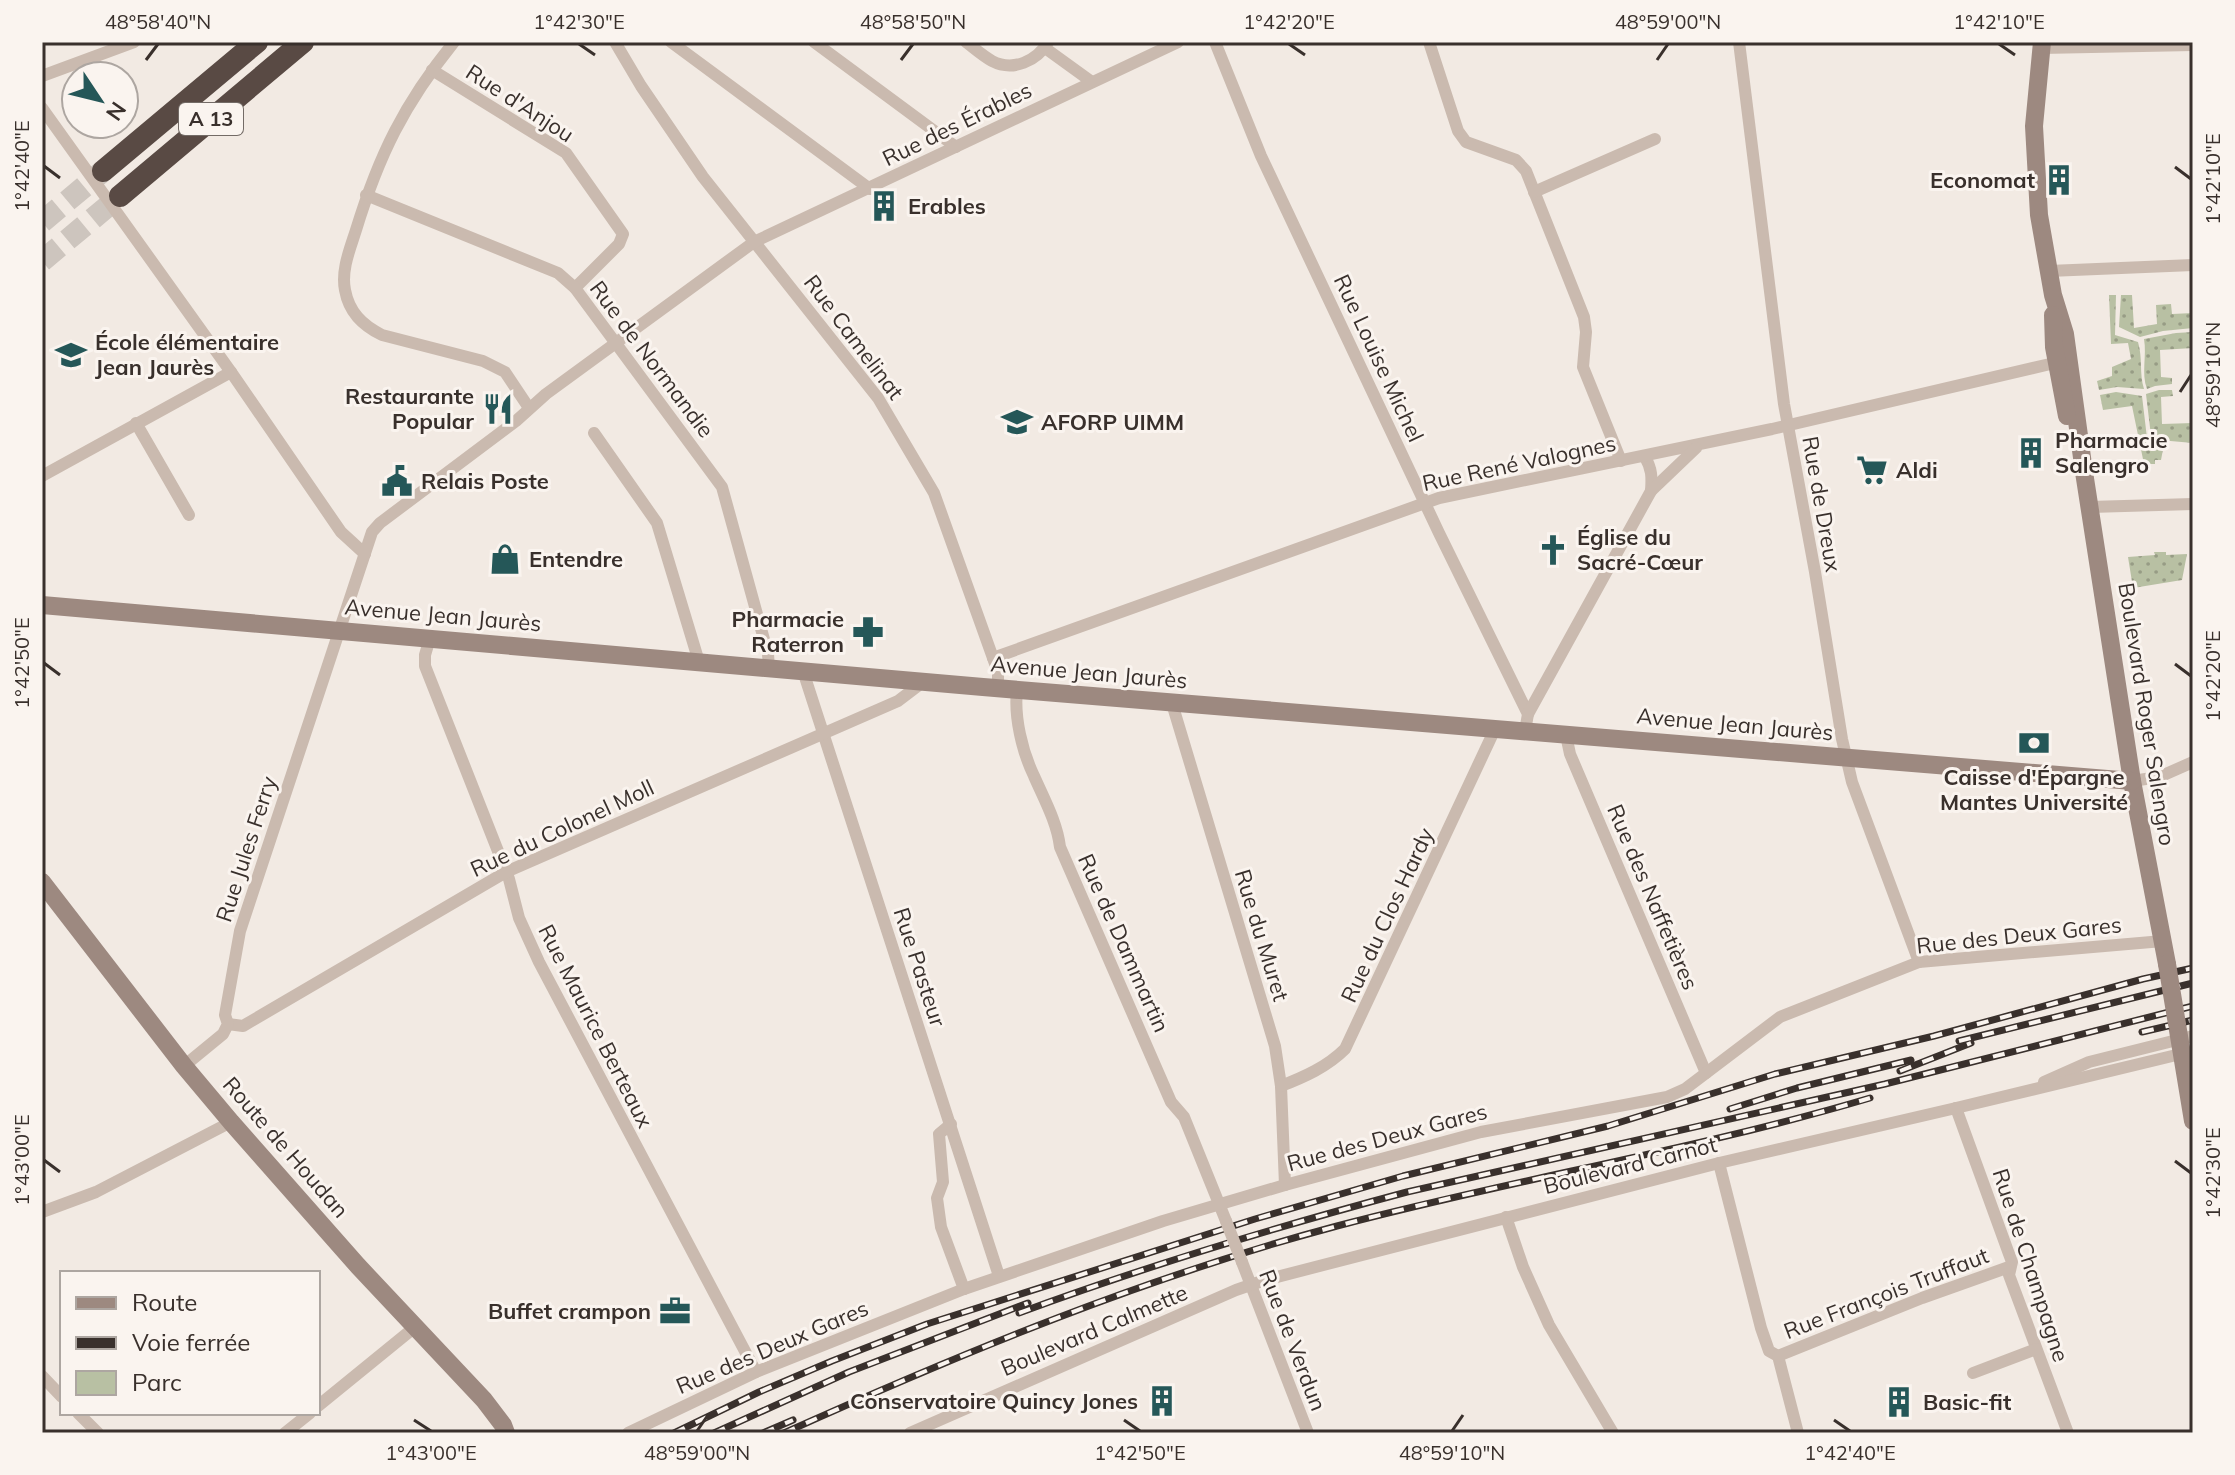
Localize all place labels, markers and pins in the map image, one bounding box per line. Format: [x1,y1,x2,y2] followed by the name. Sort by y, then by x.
[2042,163,2076,197] building icon: Economat
[1930,166,2035,194] place label: Economat
[867,189,901,223] building icon: Erables
[908,192,986,220] place label: Erables
[95,328,279,381] place label: École élémentaire Jean Jaurès
[54,338,88,372] school or university icon: École élémentaire Jean Jaurès
[345,382,474,435] place label: Restaurante Popular
[481,392,515,426] restaurant icon: Restaurante Popular
[1000,405,1034,439] school or university icon: AFORP UIMM
[1041,408,1184,436] place label: AFORP UIMM
[2055,426,2168,479] place label: Pharmacie Salengro
[2014,436,2048,470] building icon: Pharmacie Salengro
[1855,453,1889,487] supermarket icon: Aldi
[1896,456,1938,484] place label: Aldi
[380,464,414,498] public building icon: Relais Poste
[421,467,549,495] place label: Relais Poste
[1577,523,1703,576] place label: Église du Sacré-Cœur
[1536,533,1570,567] church icon: Église du Sacré-Cœur
[488,542,522,576] shop icon: Entendre
[529,545,623,573] place label: Entendre
[731,605,844,658] place label: Pharmacie Raterron
[851,615,885,649] pharmacy icon: Pharmacie Raterron
[2017,726,2051,760] bank icon: Caisse d'Épargne Mantes Université
[1940,763,2128,816] place label: Caisse d'Épargne Mantes Université
[658,1294,692,1328] office icon: Buffet crampon
[488,1297,651,1325] place label: Buffet crampon
[1145,1384,1179,1418] building icon: Conservatoire Quincy Jones
[1882,1385,1916,1419] building icon: Basic-fit
[850,1387,1138,1415] place label: Conservatoire Quincy Jones
[1923,1388,2011,1416] place label: Basic-fit

